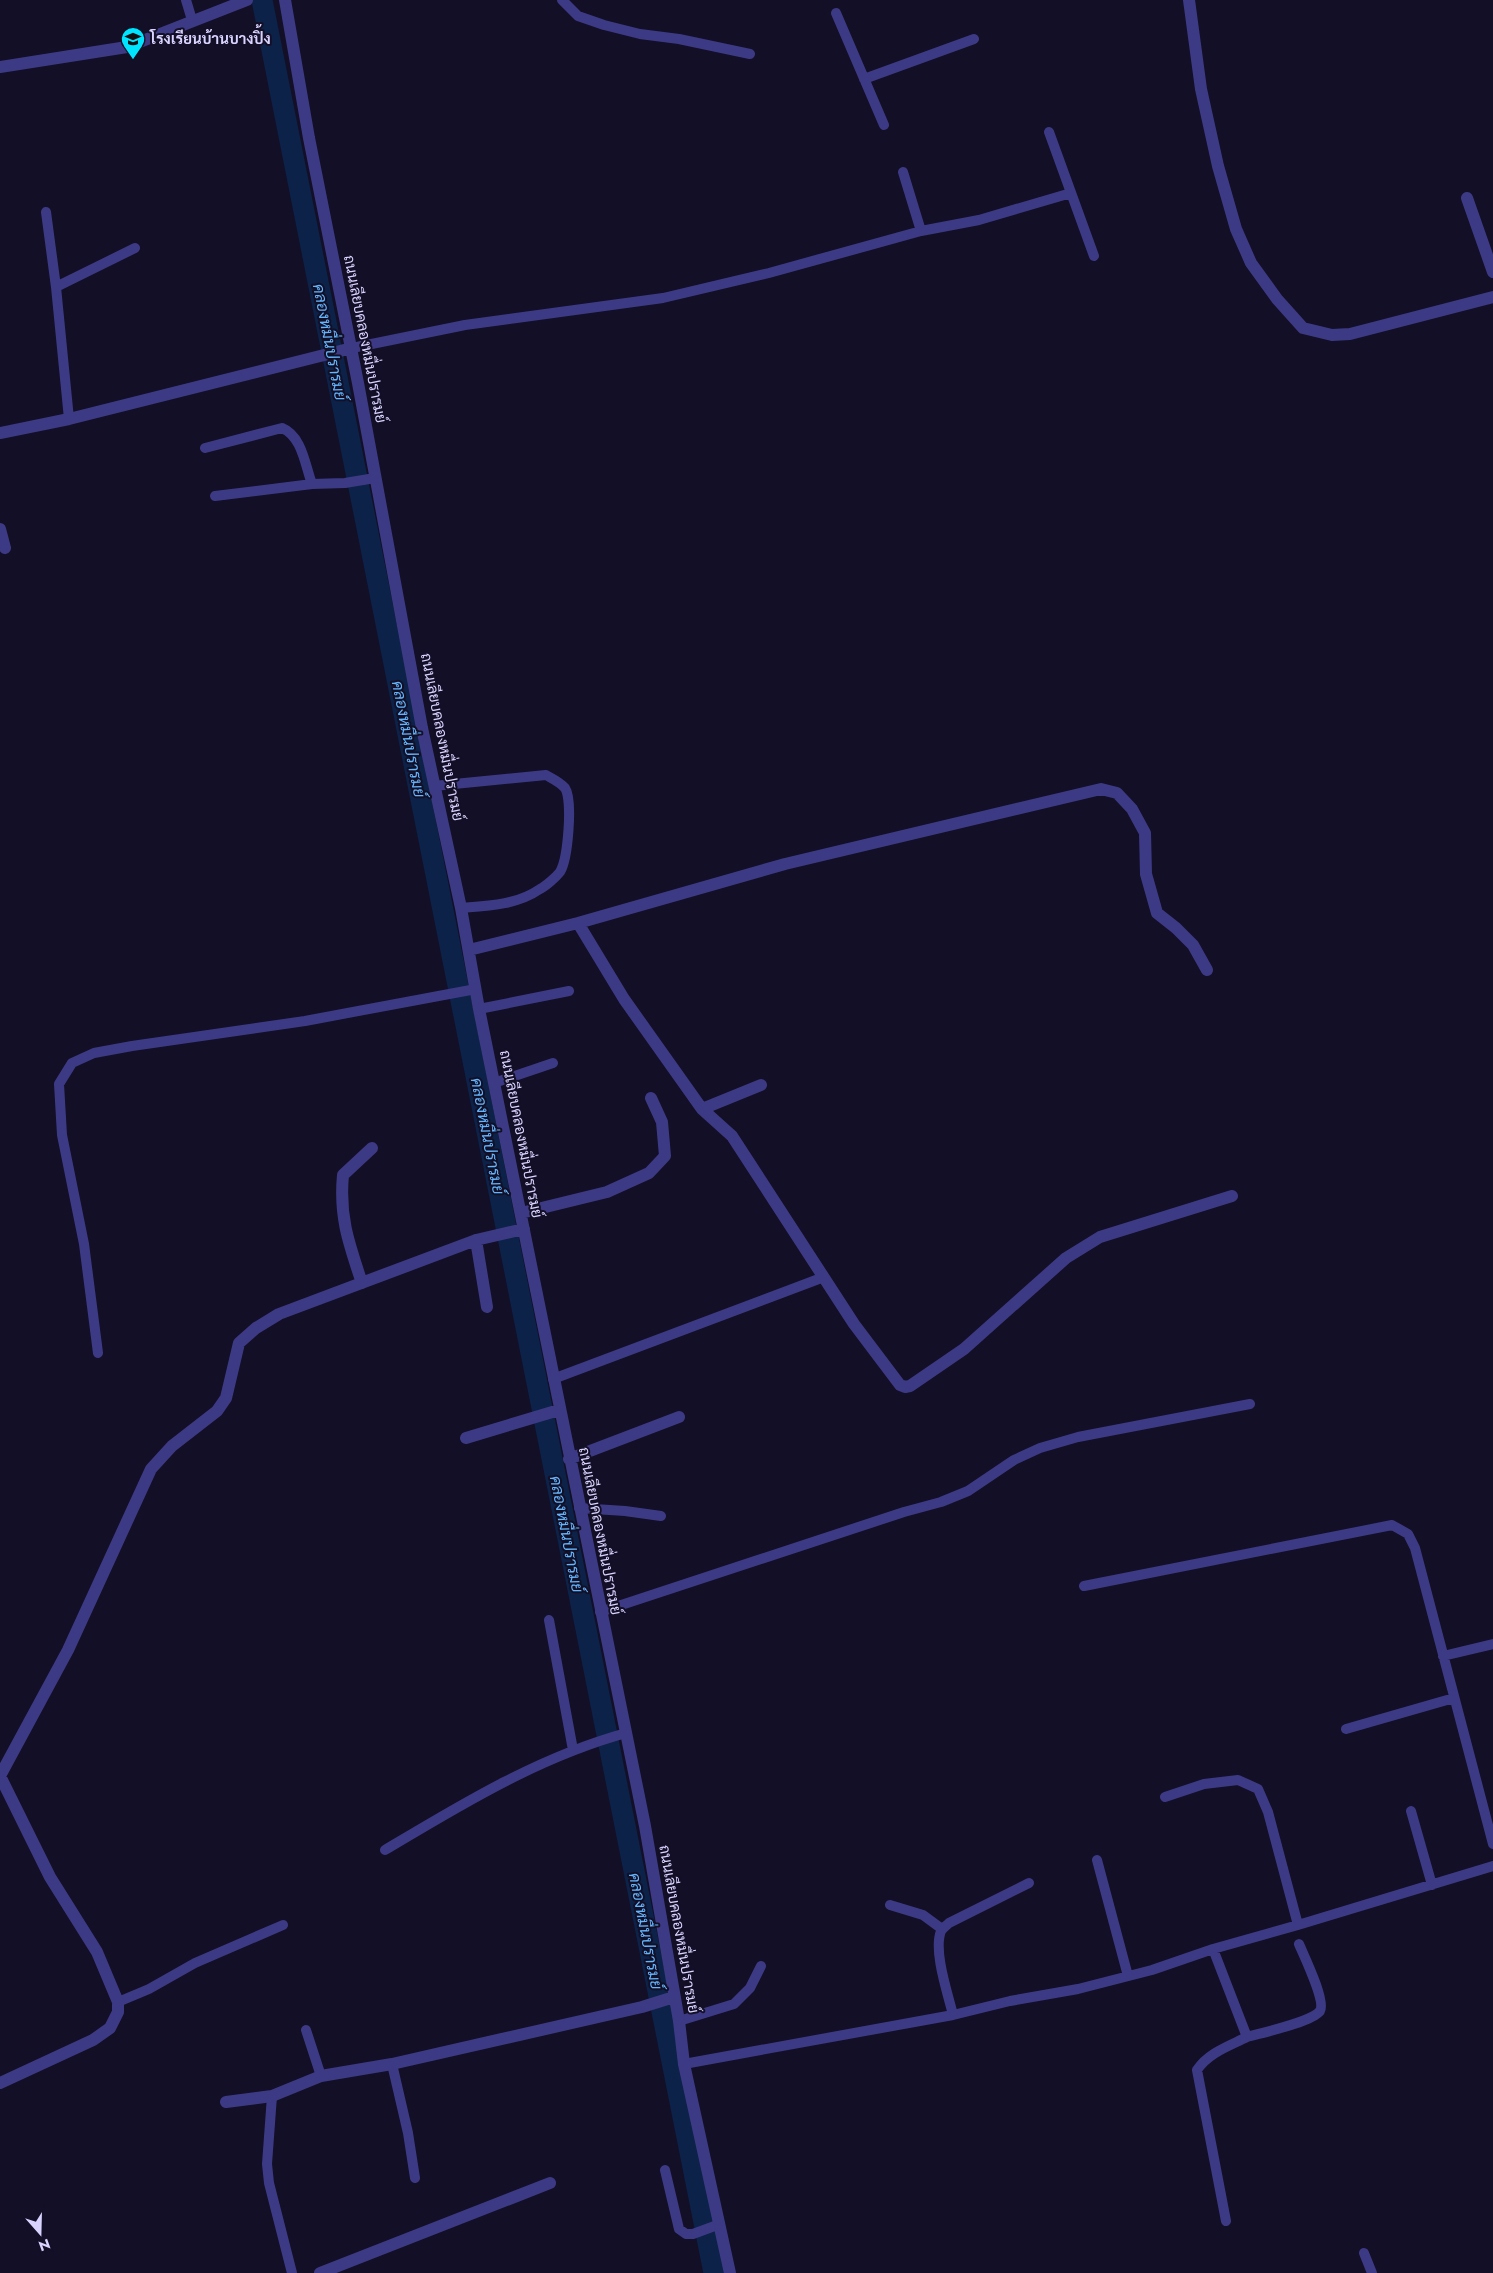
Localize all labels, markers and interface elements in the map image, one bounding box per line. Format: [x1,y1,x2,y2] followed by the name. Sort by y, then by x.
[149,24,271,50] place label: โรงเรียนบ้านบางปิ้ง
[120,26,146,60] school or university icon: โรงเรียนบ้านบางปิ้ง
[338,252,396,425] street label: ถนนเลียบคลองหมื่นปรารมย์
[307,281,355,404] water label: คลองหมื่นปรารมย์
[415,650,473,823] street label: ถนนเลียบคลองหมื่นปรารมย์
[386,678,434,801] water label: คลองหมื่นปรารมย์
[494,1047,552,1220] street label: ถนนเลียบคลองหมื่นปรารมย์
[465,1075,513,1198] water label: คลองหมื่นปรารมย์
[573,1444,631,1617] street label: ถนนเลียบคลองหมื่นปรารมย์
[544,1473,592,1596] water label: คลองหมื่นปรารมย์
[653,1842,709,2015] street label: ถนนเลียบคลองหมื่นปรารมย์
[623,1870,671,1993] water label: คลองหมื่นปรารมย์
[15,2208,65,2258] north arrow
[36,2234,53,2257] text: N

